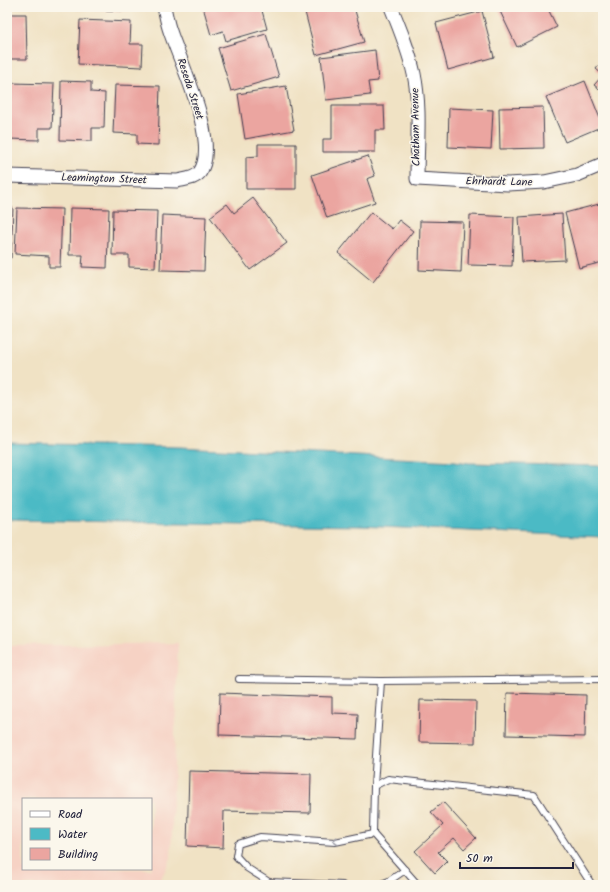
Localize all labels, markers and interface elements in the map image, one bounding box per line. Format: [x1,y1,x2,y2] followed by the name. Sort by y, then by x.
[172,56,209,123] street label: Reseda Street
[406,88,426,166] street label: Chatham Avenue
[61,169,148,190] street label: Leamington Street
[465,172,533,192] street label: Ehrhardt Lane
[22,798,152,870] legend
[58,805,83,824] text: Road
[58,825,88,844] text: Water
[332,836,338,845] one-way arrow
[460,844,573,870] scale bar
[58,845,98,864] text: Building
[466,849,493,868] text: 50 m

